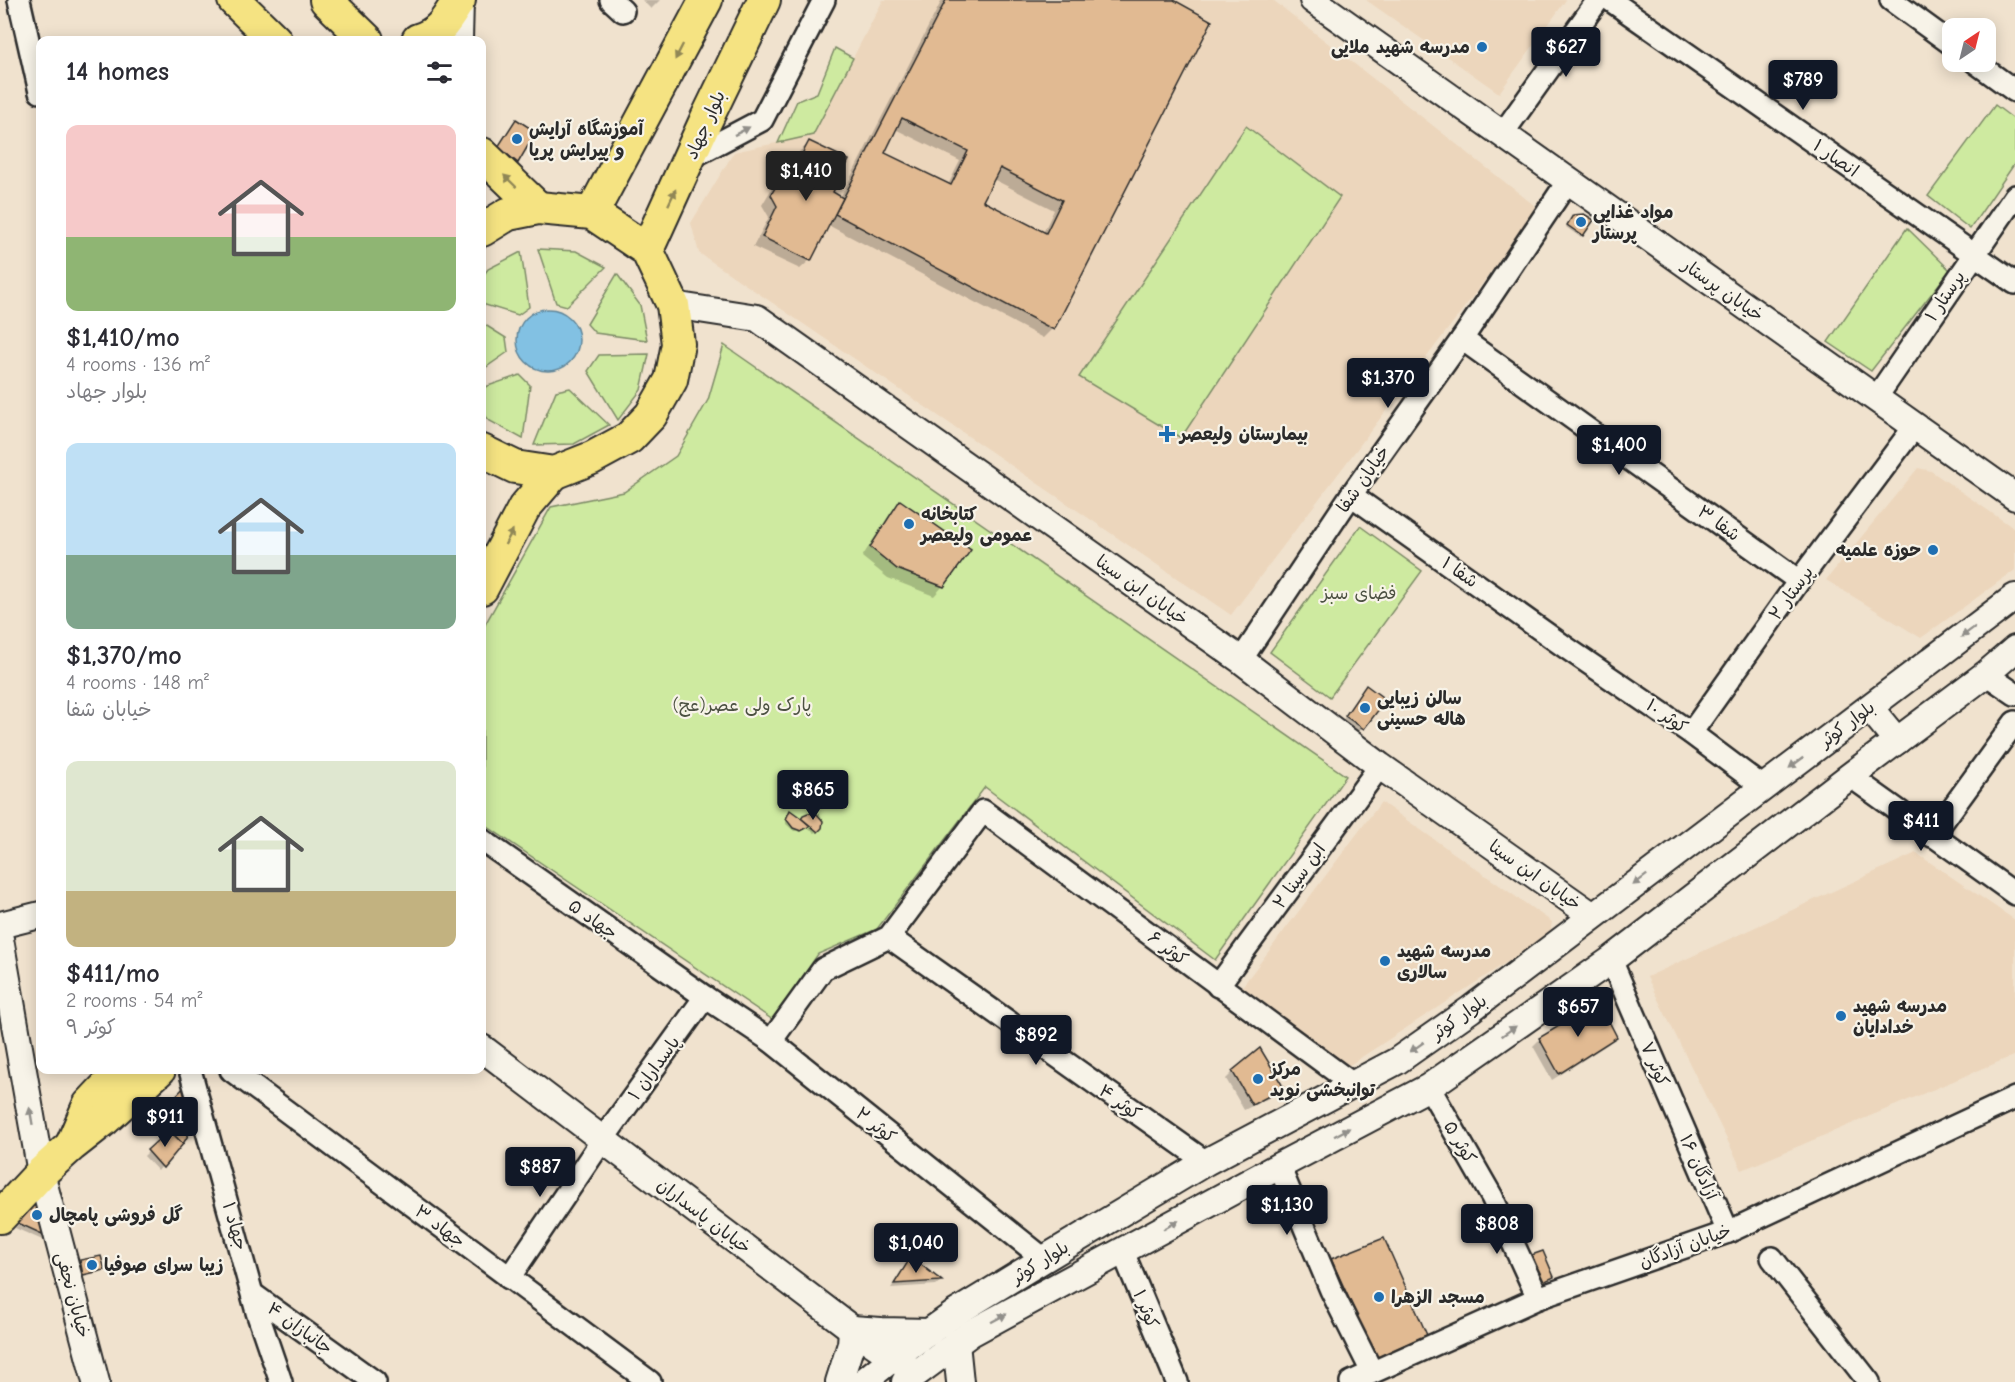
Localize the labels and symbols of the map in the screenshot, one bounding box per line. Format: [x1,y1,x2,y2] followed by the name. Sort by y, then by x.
[1942,18,1996,72] north arrow
[1530,27,1602,78] pin: $627
[1331,37,1470,59] place label: مدرسه شهید ملایی
[1475,40,1489,54] marker: مدرسه شهید ملایی
[674,44,684,61] one-way arrow
[1767,60,1839,111] pin: $789
[681,88,730,163] street label: بلوار جهاد
[529,118,645,162] place label: آموزشگاه آرایش و پیرایش پریا
[734,126,751,136] one-way arrow
[510,132,524,146] marker: آموزشگاه آرایش و پیرایش پریا
[1809,135,1863,182] street label: انصار ۱
[757,151,855,202] pin: $1,410
[503,175,517,189] one-way arrow
[667,188,676,205] one-way arrow
[1591,202,1673,245] place label: مواد غذایی پرستار
[1574,215,1588,229] marker: مواد غذایی پرستار
[1676,254,1767,327] street label: خیابان پرستار
[1921,267,1971,326] street label: پرستار ۱
[1339,358,1437,409] pin: $1,370
[1178,424,1308,445] place label: بیمارستان ولیعصر
[1158,425,1176,443] marker: بیمارستان ولیعصر
[1570,425,1668,476] pin: $1,400
[1333,442,1394,517] street label: خیابان شفا
[1693,501,1744,546] street label: شفا ۳
[919,504,1033,547] place label: کتابخانه عمومی ولیعصر
[902,517,916,531] marker: کتابخانه عمومی ولیعصر
[504,528,514,545] one-way arrow
[1836,540,1921,561] place label: حوزه علمیه
[1926,543,1940,557] marker: حوزه علمیه
[1092,551,1192,630] street label: خیابان ابن سینا
[1438,553,1482,592] street label: شفا ۱
[1765,562,1819,625] street label: پرستار ۲
[1320,583,1396,604] park label: فضای سبز
[1961,626,1976,638] one-way arrow
[1377,688,1466,731] place label: سالن زیبایی هاله حسینی
[672,695,812,717] park label: پارک ولی عصر(عج)
[1642,695,1692,738] street label: کوثر ۱۰
[1814,697,1879,753] street label: بلوار کوثر
[1358,701,1372,715] marker: سالن زیبایی هاله حسینی
[1788,756,1804,769] one-way arrow
[777,770,849,821] pin: $865
[1885,801,1957,852] pin: $411
[1485,836,1585,915] street label: خیابان ابن سینا
[1269,840,1330,913] street label: ابن سینا ۲
[1633,874,1649,886] one-way arrow
[564,895,621,944] street label: جهاد ۵
[1144,927,1192,970] street label: کوثر ۶
[1397,941,1491,983] place label: مدرسه شهید سالاری
[1378,954,1392,968] marker: مدرسه شهید سالاری
[1542,987,1614,1038] pin: $657
[1426,990,1491,1046] street label: بلوار کوثر
[1853,996,1947,1038] place label: مدرسه شهید خدادایان
[1834,1009,1848,1023] marker: مدرسه شهید خدادایان
[1000,1015,1072,1066] pin: $892
[1500,1025,1516,1037] one-way arrow
[624,1032,685,1105] street label: پاسداران ۱
[1636,1039,1673,1090] street label: کوثر ۷
[1409,1041,1425,1053] one-way arrow
[1268,1059,1376,1102] place label: مرکز توانبخشی نوید
[1251,1072,1265,1086] marker: مرکز توانبخشی نوید
[1095,1080,1145,1125] street label: کوثر ۴
[129,1097,201,1148] pin: $911
[851,1103,900,1148] street label: کوثر ۲
[26,1106,35,1125] one-way arrow
[1439,1117,1480,1168] street label: کوثر ۵
[1334,1128,1351,1137] one-way arrow
[1675,1131,1723,1205] street label: آزادگان ۱۶
[504,1147,576,1198] pin: $887
[652,1174,755,1259] street label: خیابان پاسداران
[1238,1185,1336,1236] pin: $1,130
[218,1200,251,1253] street label: جهاد ۱
[410,1201,469,1252] street label: جهاد ۳
[49,1204,183,1227] place label: گل فروشی پامچال
[1461,1204,1533,1255] pin: $808
[30,1208,44,1222] marker: گل فروشی پامچال
[1163,1220,1180,1230] one-way arrow
[1636,1220,1734,1273] street label: خیابان آزادگان
[867,1223,965,1274] pin: $1,040
[1006,1237,1073,1289] street label: بلوار کوثر
[51,1250,94,1340] street label: خیابان نجفی
[104,1255,224,1276] place label: زیبا سرای صوفیا
[85,1258,99,1272] marker: زیبا سرای صوفیا
[1128,1287,1163,1332] street label: کوثر ۱
[1391,1287,1485,1308] place label: مسجد الزهرا
[1372,1290,1386,1304] marker: مسجد الزهرا
[263,1298,336,1359] street label: جانبازان ۴
[991,1313,1008,1323] one-way arrow

